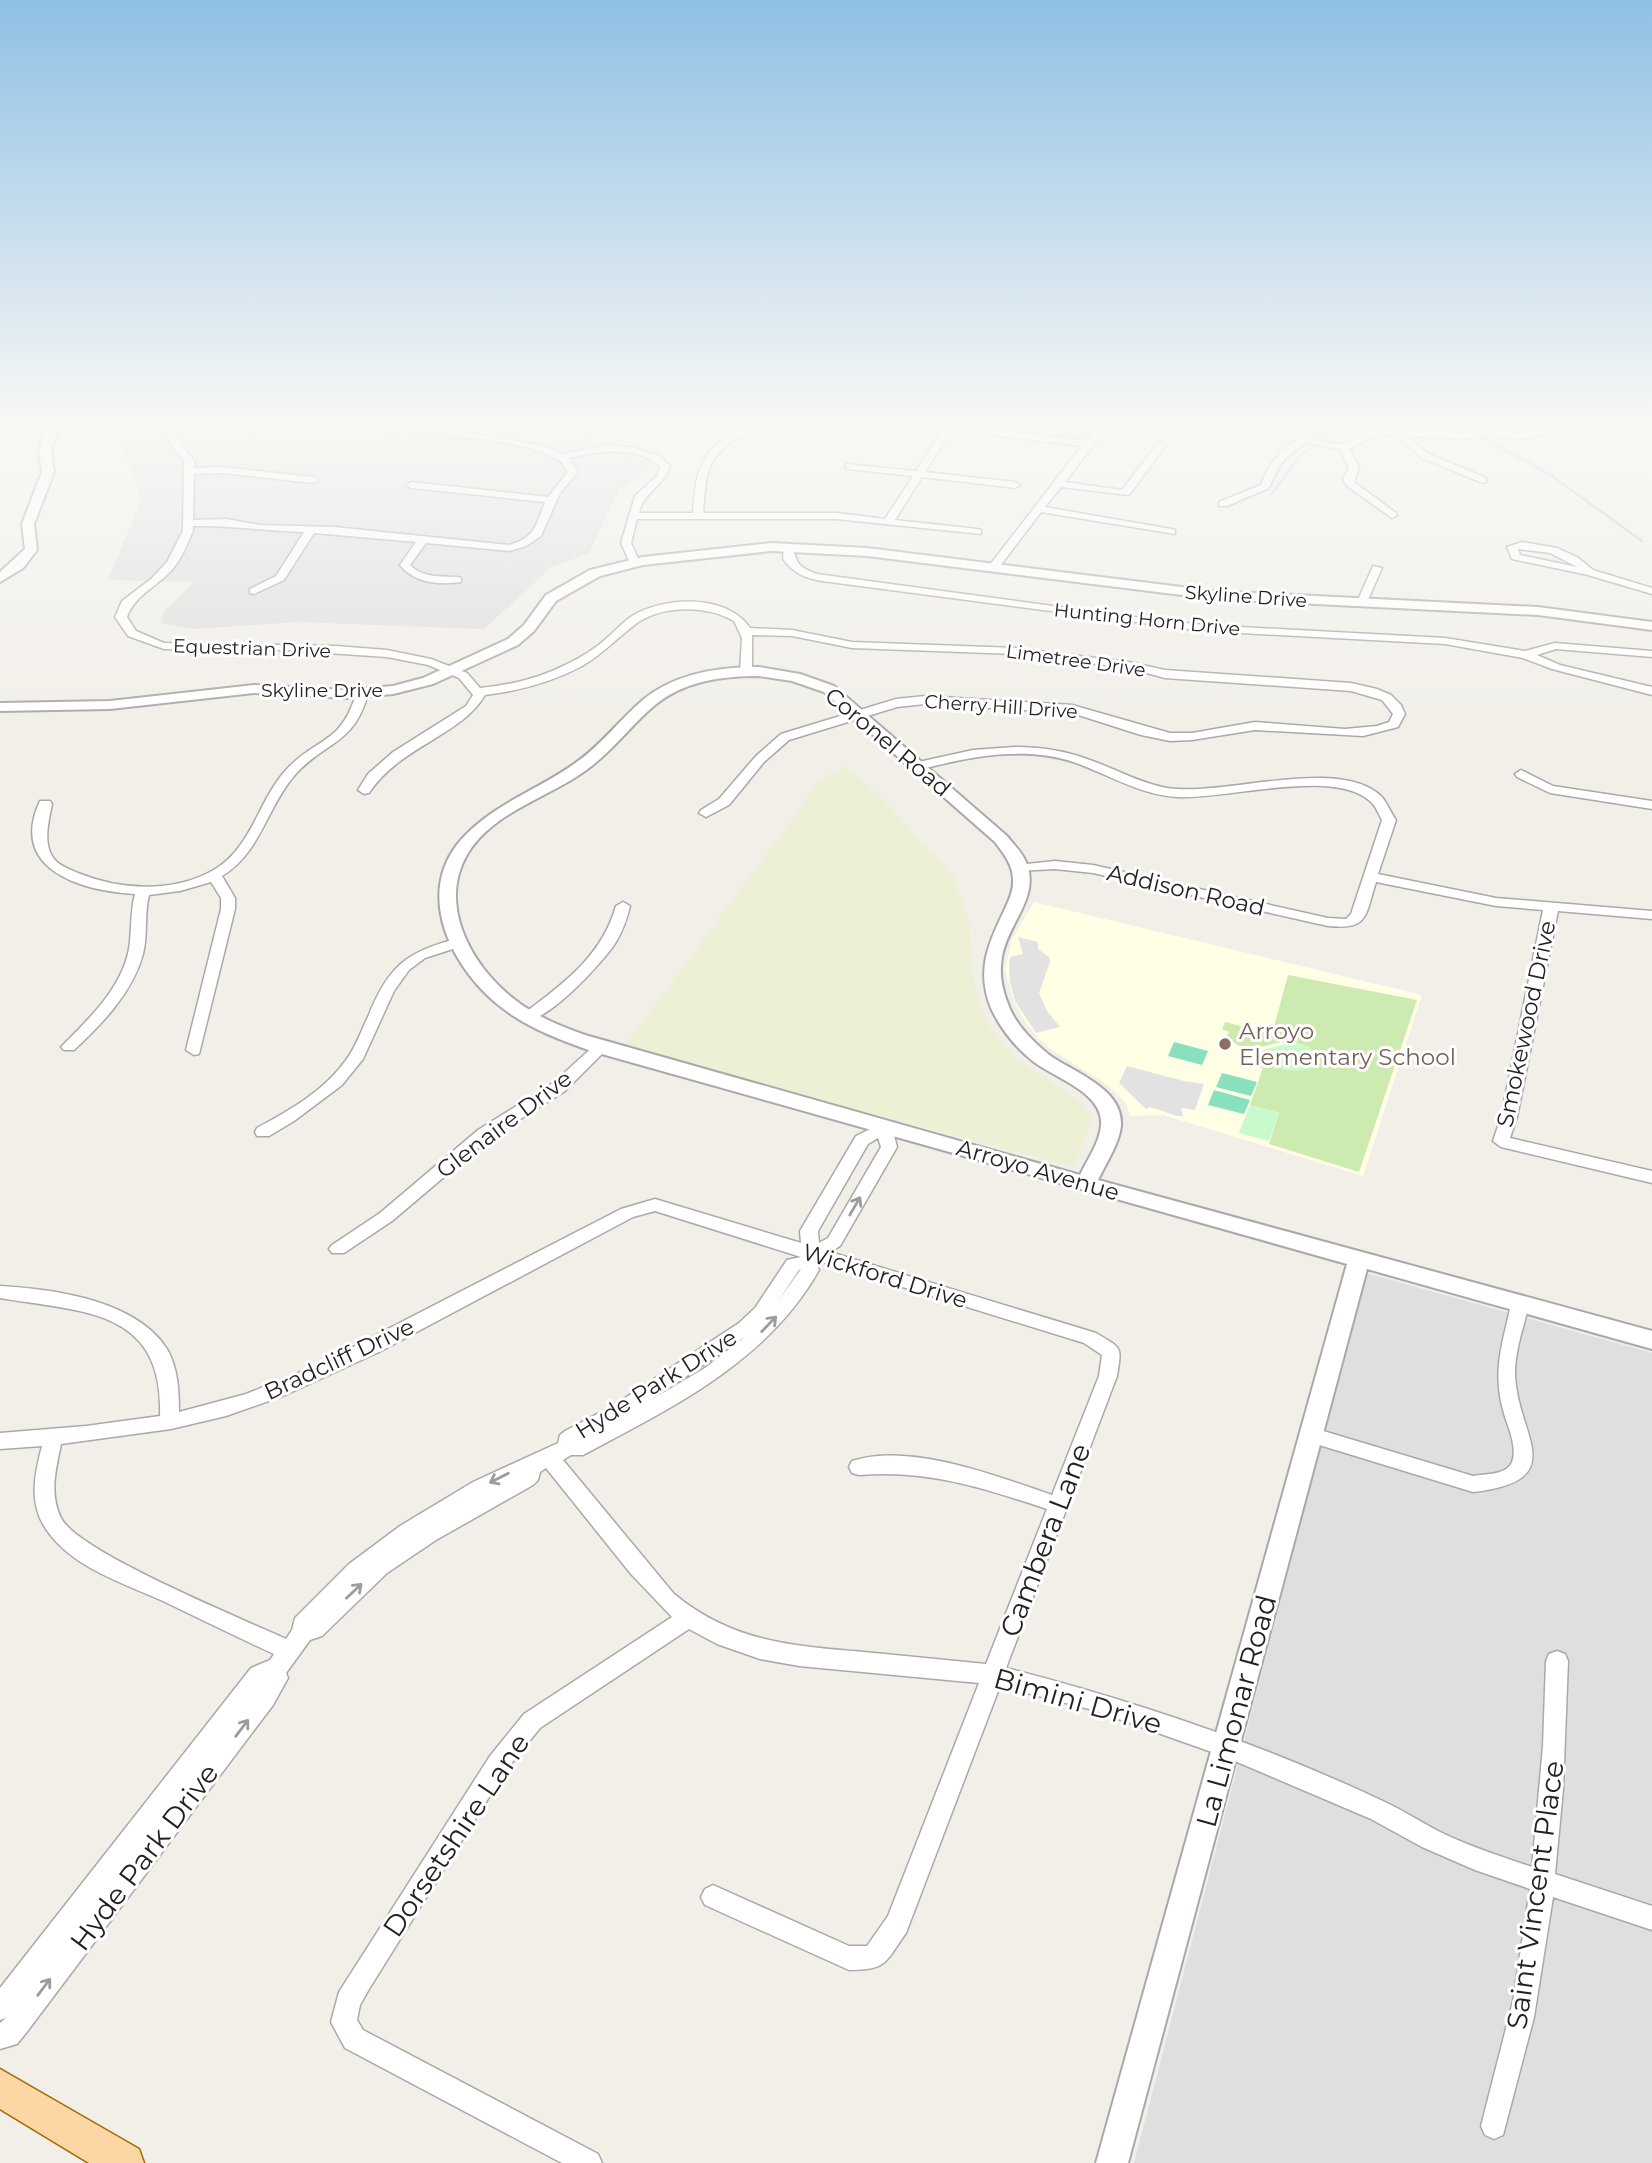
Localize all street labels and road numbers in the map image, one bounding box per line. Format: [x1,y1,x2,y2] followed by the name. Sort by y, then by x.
[1184,581,1308,612] street label: Skyline Drive
[1053,598,1241,641] street label: Hunting Horn Drive
[173,634,331,663] street label: Equestrian Drive
[1005,639,1147,682] street label: Limetree Drive
[261,679,383,702] street label: Skyline Drive
[819,681,957,803] street label: Coronel Road
[924,690,1078,723] street label: Cherry Hill Drive
[1104,858,1268,922] street label: Addison Road
[1490,918,1562,1130] street label: Smokewood Drive
[431,1064,577,1184] street label: Glenaire Drive
[953,1133,1123,1207] street label: Arroyo Avenue
[799,1238,971,1314] street label: Wickford Drive
[260,1312,418,1406] street label: Bradcliff Drive
[570,1323,742,1445] street label: Hyde Park Drive
[992,1438,1098,1642] street label: Cambera Lane
[1189,1591,1283,1831] street label: La Limonar Road
[990,1661,1166,1741] street label: Bimini Drive
[375,1727,537,1943] street label: Dorsetshire Lane
[63,1757,225,1957] street label: Hyde Park Drive
[1499,1758,1571,2032] street label: Saint Vincent Place

